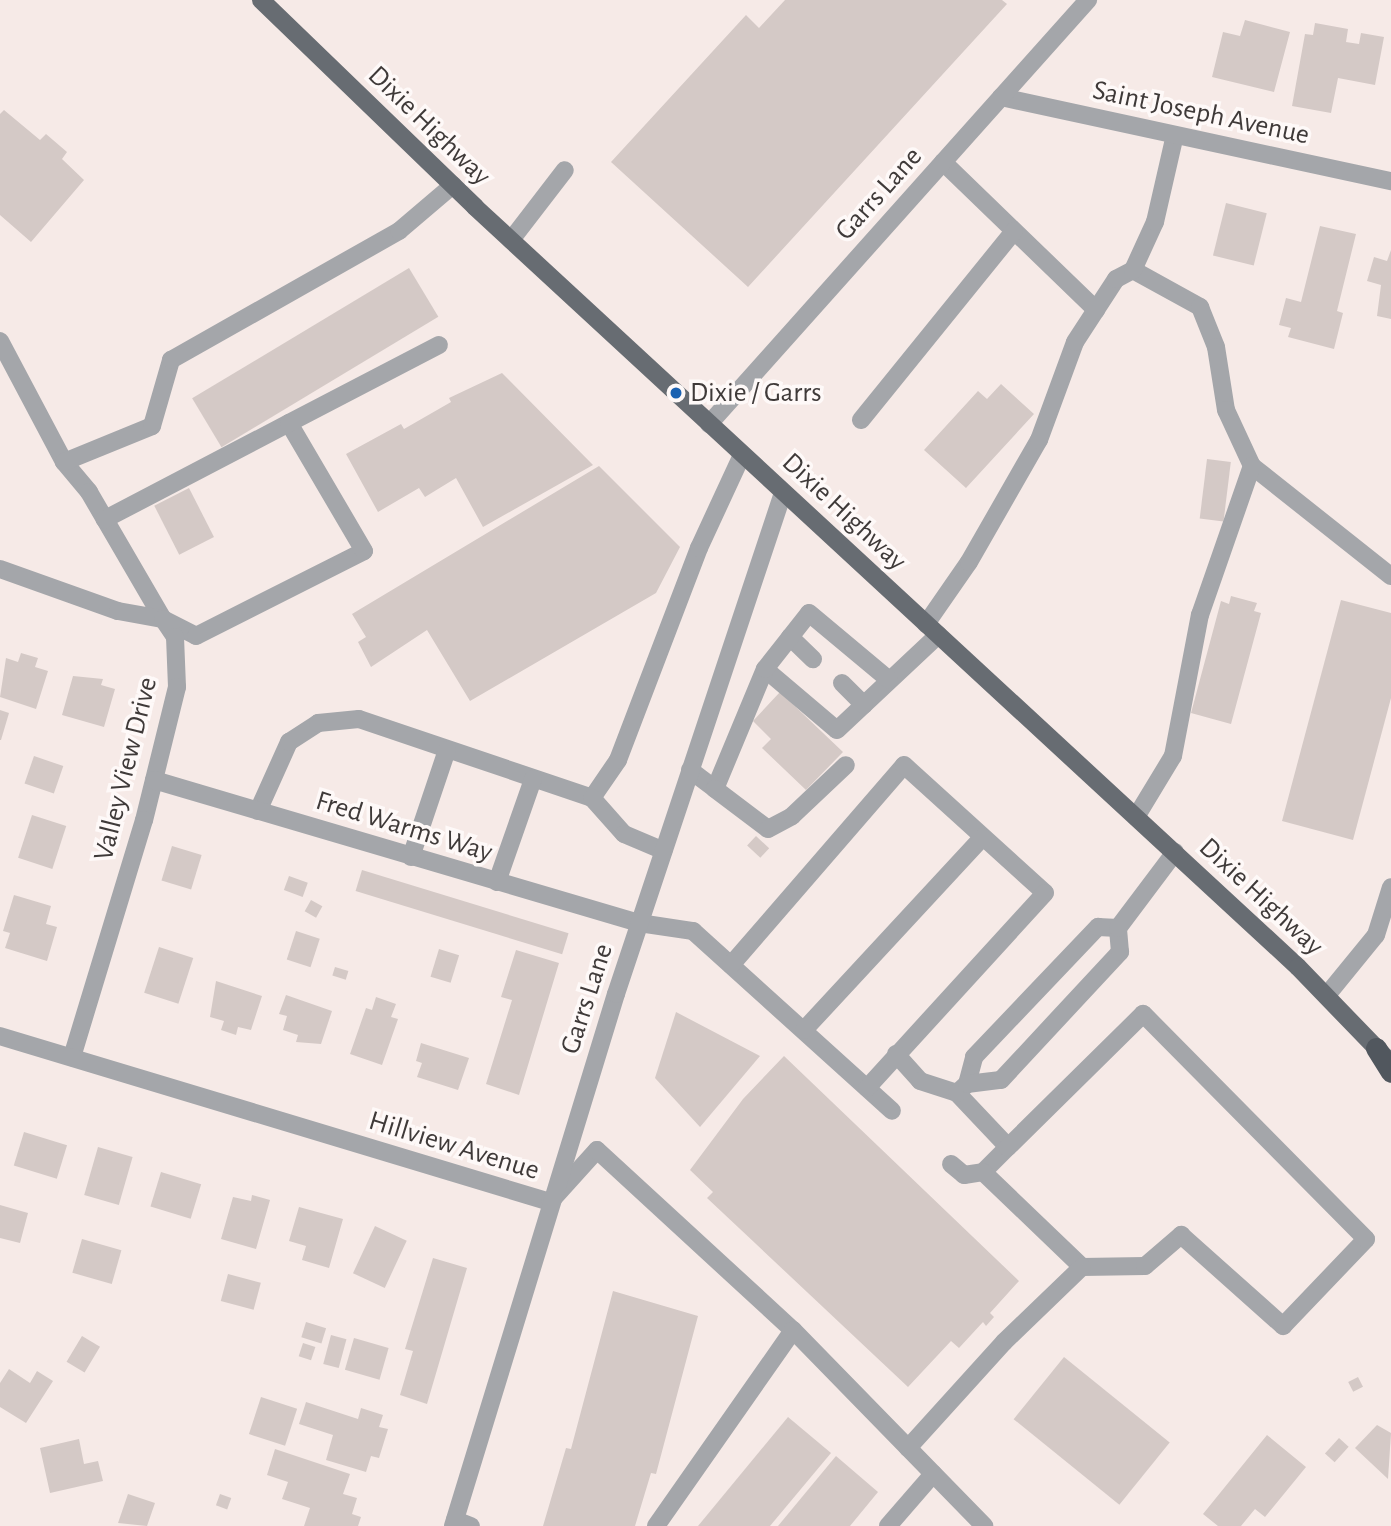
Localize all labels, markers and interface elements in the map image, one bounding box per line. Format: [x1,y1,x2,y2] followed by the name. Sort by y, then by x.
[361,59,497,193] street label: Dixie Highway
[1090,74,1312,152] street label: Saint Joseph Avenue
[828,140,930,248] street label: Garrs Lane
[690,376,822,410] place label: Dixie / Garrs
[668,385,684,401] marker: Dixie / Garrs
[775,446,913,578] street label: Dixie Highway
[87,674,165,864] street label: Valley View Drive
[312,784,496,870] street label: Fred Warms Way
[1192,831,1330,963] street label: Dixie Highway
[553,940,621,1058] street label: Garrs Lane
[365,1104,543,1188] street label: Hillview Avenue

